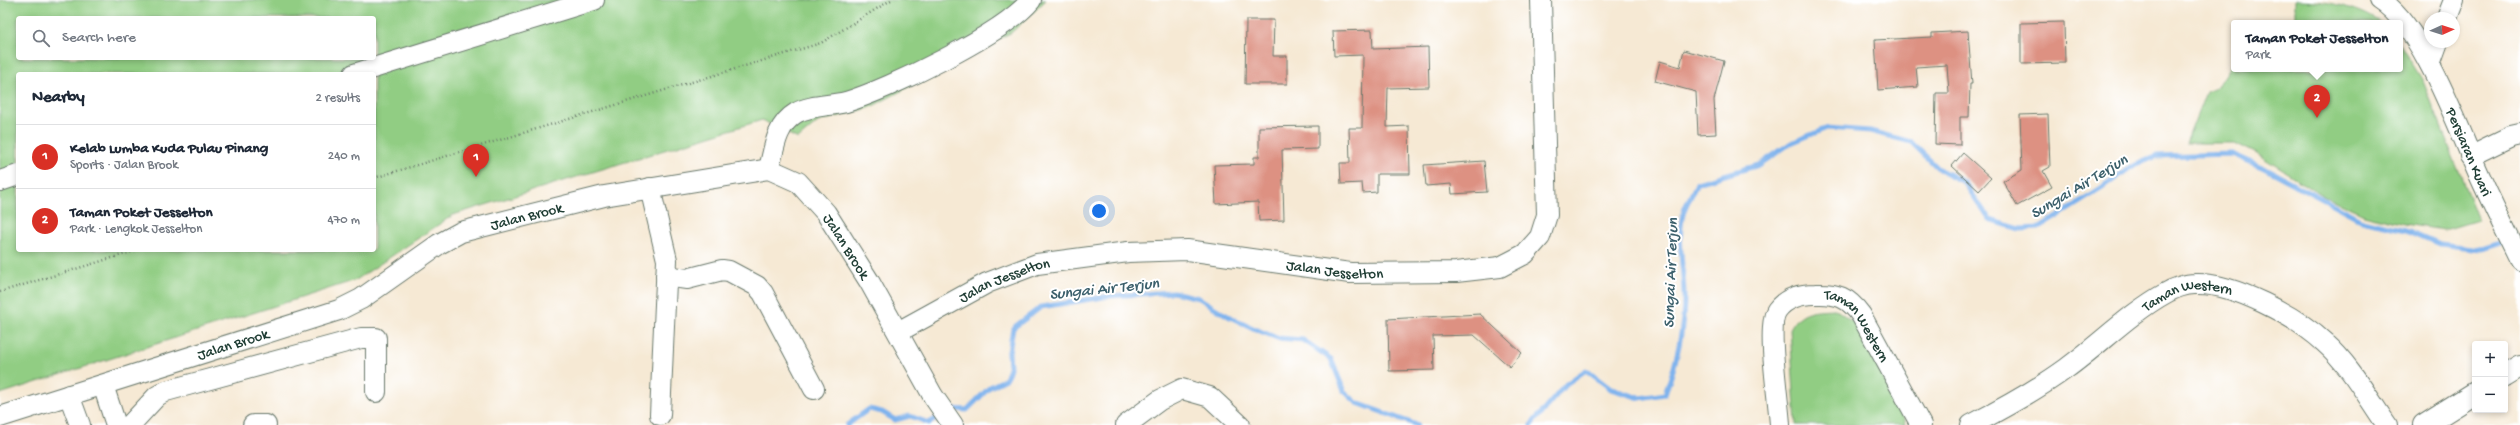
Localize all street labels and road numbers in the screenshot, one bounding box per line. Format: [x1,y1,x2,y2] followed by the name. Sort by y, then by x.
[2440,104,2495,200] street label: Persiaran Kuari
[489,199,566,235] street label: Jalan Brook
[818,211,873,284] street label: Jalan Brook
[956,255,1051,308] street label: Jalan Jesselton
[1285,257,1383,284] street label: Jalan Jesselton
[2138,277,2235,317] street label: Taman Western
[1822,287,1892,366] street label: Taman Western
[195,325,272,365] street label: Jalan Brook

